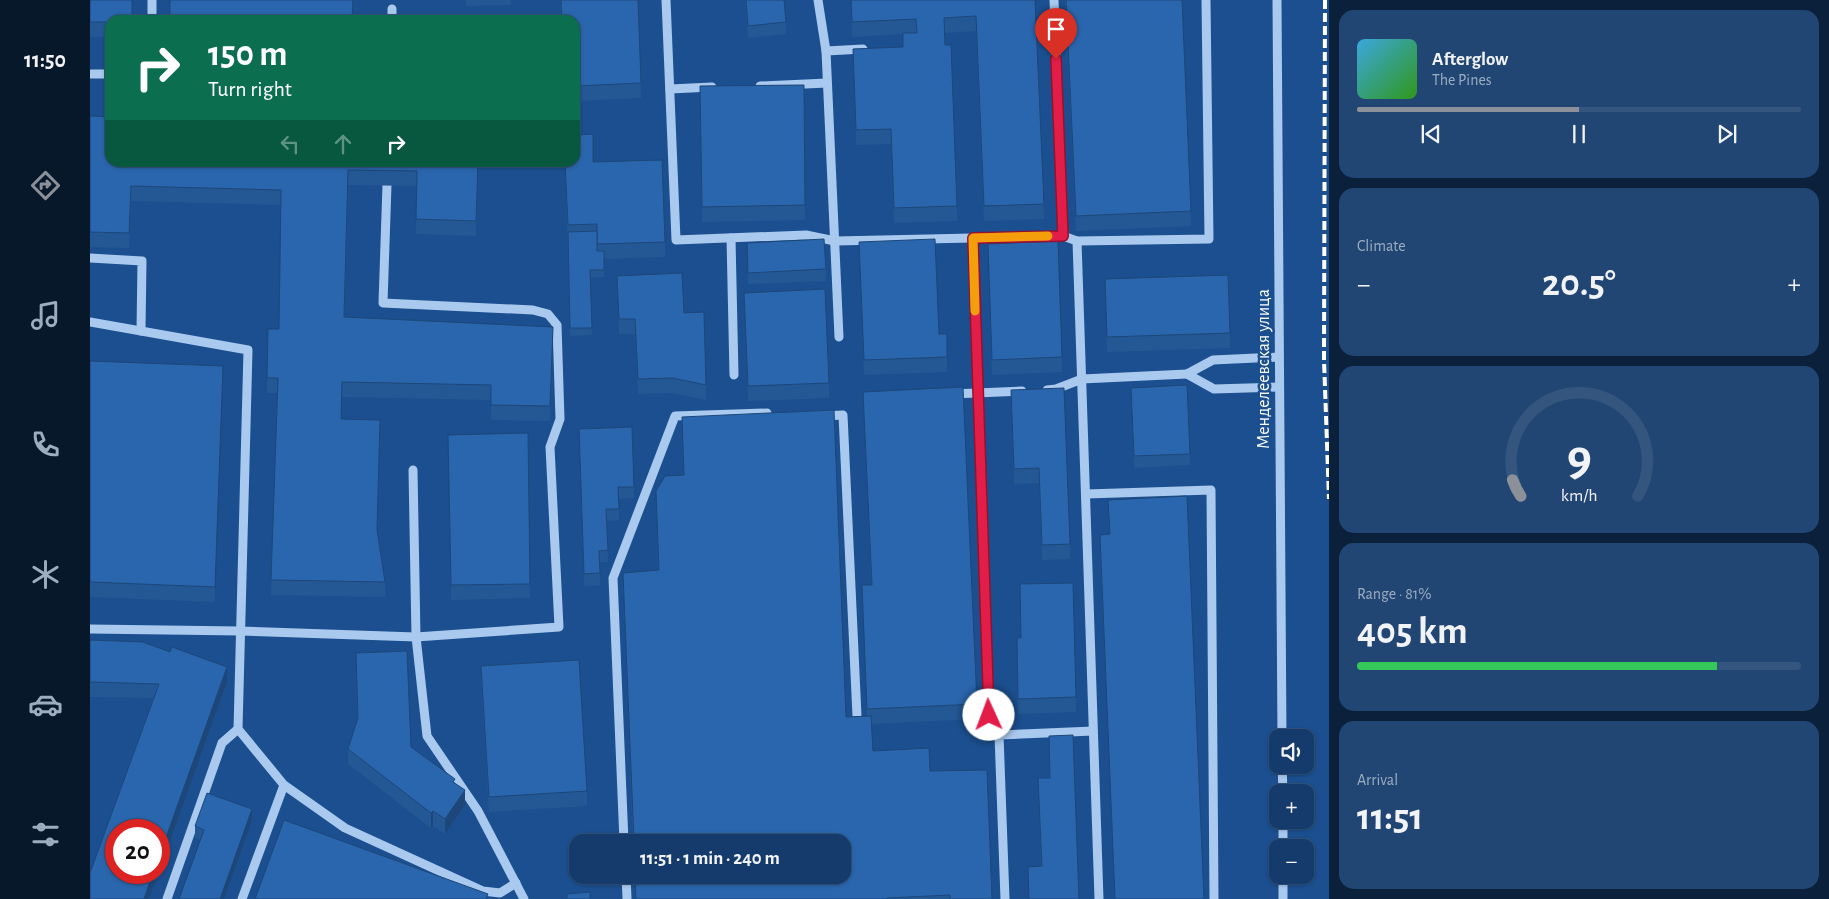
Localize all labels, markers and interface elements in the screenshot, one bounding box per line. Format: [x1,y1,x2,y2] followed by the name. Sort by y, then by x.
[1035,8,1077,59] pin
[1042,15,1070,43] icon: arrive
[125,35,190,100] icon: right
[208,37,288,72] text: 150 m
[24,49,66,71] text: 11:50
[1432,50,1508,69] text: Afterglow
[1432,72,1492,88] text: The Pines
[208,78,292,100] text: Turn right
[1417,120,1445,148] icon: previous
[1565,120,1593,148] icon: pause
[1713,120,1741,148] icon: next
[276,130,304,158] icon: left
[329,130,357,158] icon: ahead
[382,130,410,158] icon: right
[28,168,63,203] icon: directions
[1357,238,1406,254] text: Climate
[1542,265,1616,303] text: 20.5°
[1357,271,1370,299] text: −
[1788,271,1801,299] text: +
[1255,289,1273,449] street label: Менделеевская улица
[28,298,63,333] icon: music
[28,427,63,462] icon: phone
[1566,433,1592,485] text: 9
[1561,487,1597,505] text: km/h
[28,557,63,592] icon: climate
[1357,586,1431,602] text: Range · 81%
[1357,613,1468,651] text: 405 km
[28,687,63,722] icon: car
[962,688,1014,740] position arrow
[1269,729,1314,884] map controls
[1269,729,1314,774] button: sound
[1357,772,1398,788] text: Arrival
[1269,784,1314,829] button: +
[1357,799,1423,837] text: 11:51
[28,817,63,852] icon: filters
[105,819,170,884] speed limit sign: 20
[1269,839,1314,884] button: −
[640,849,780,868] text: 11:51 · 1 min · 240 m

